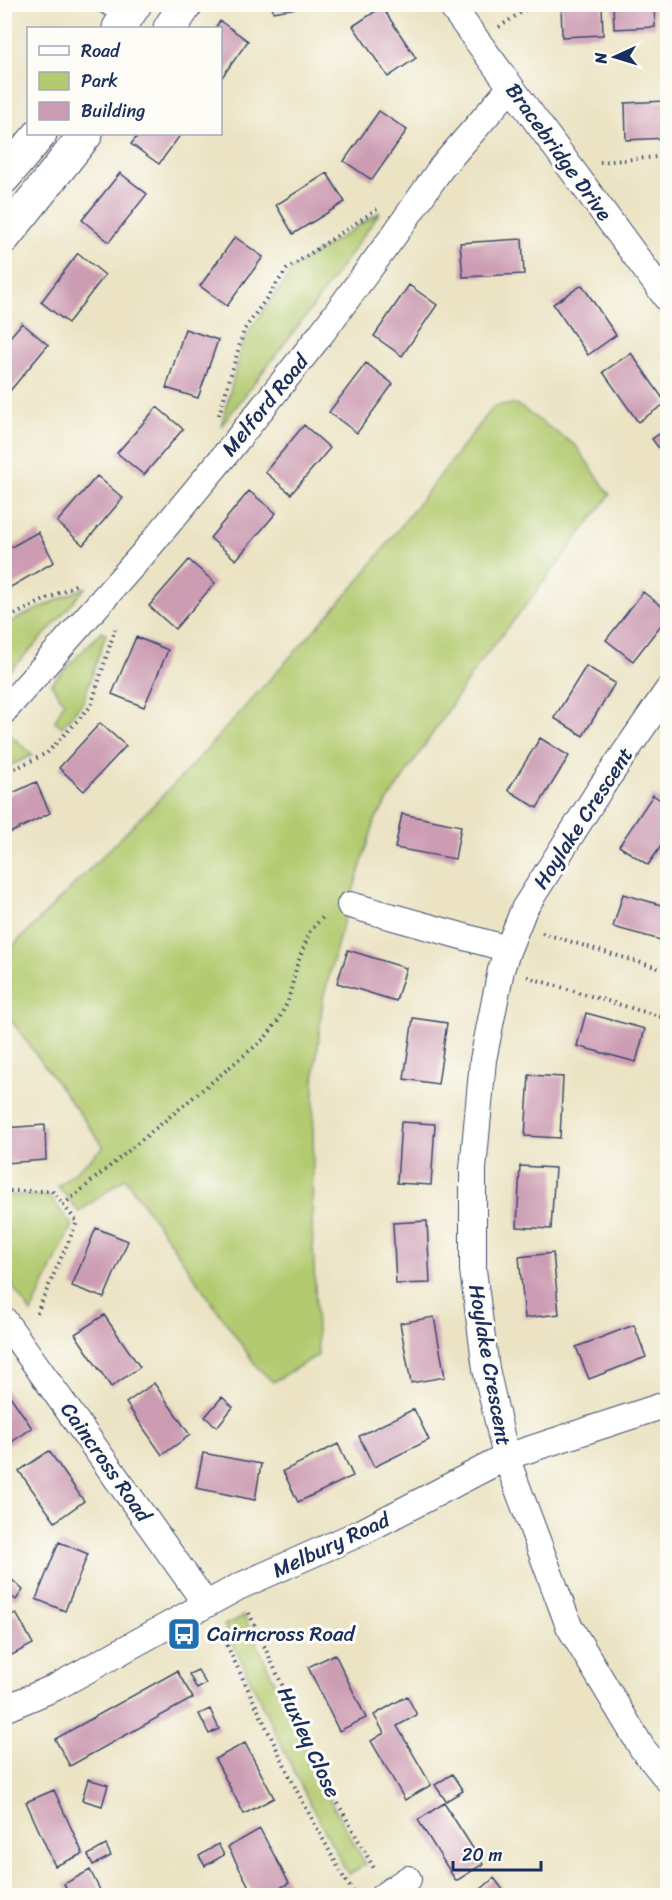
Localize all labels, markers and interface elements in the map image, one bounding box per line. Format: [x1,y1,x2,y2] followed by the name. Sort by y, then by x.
[27,27,222,135] legend
[585,27,645,87] north arrow
[81,35,121,67] text: Road
[586,51,615,66] text: N
[81,65,118,97] text: Park
[495,74,623,230] street label: Bracebridge Drive
[81,95,145,127] text: Building
[211,344,320,465] street label: Melford Road
[523,739,643,897] street label: Hoylake Crescent
[457,1281,523,1449] street label: Hoylake Crescent
[50,1394,163,1532] street label: Caincross Road
[266,1500,398,1589] street label: Melbury Road
[207,1615,357,1653] place label: Cairncross Road
[166,1616,202,1652] bus stop icon: Cairncross Road
[266,1680,352,1804] street label: Huxley Close
[453,1834,542,1872] scale bar
[462,1839,502,1871] text: 20 m

